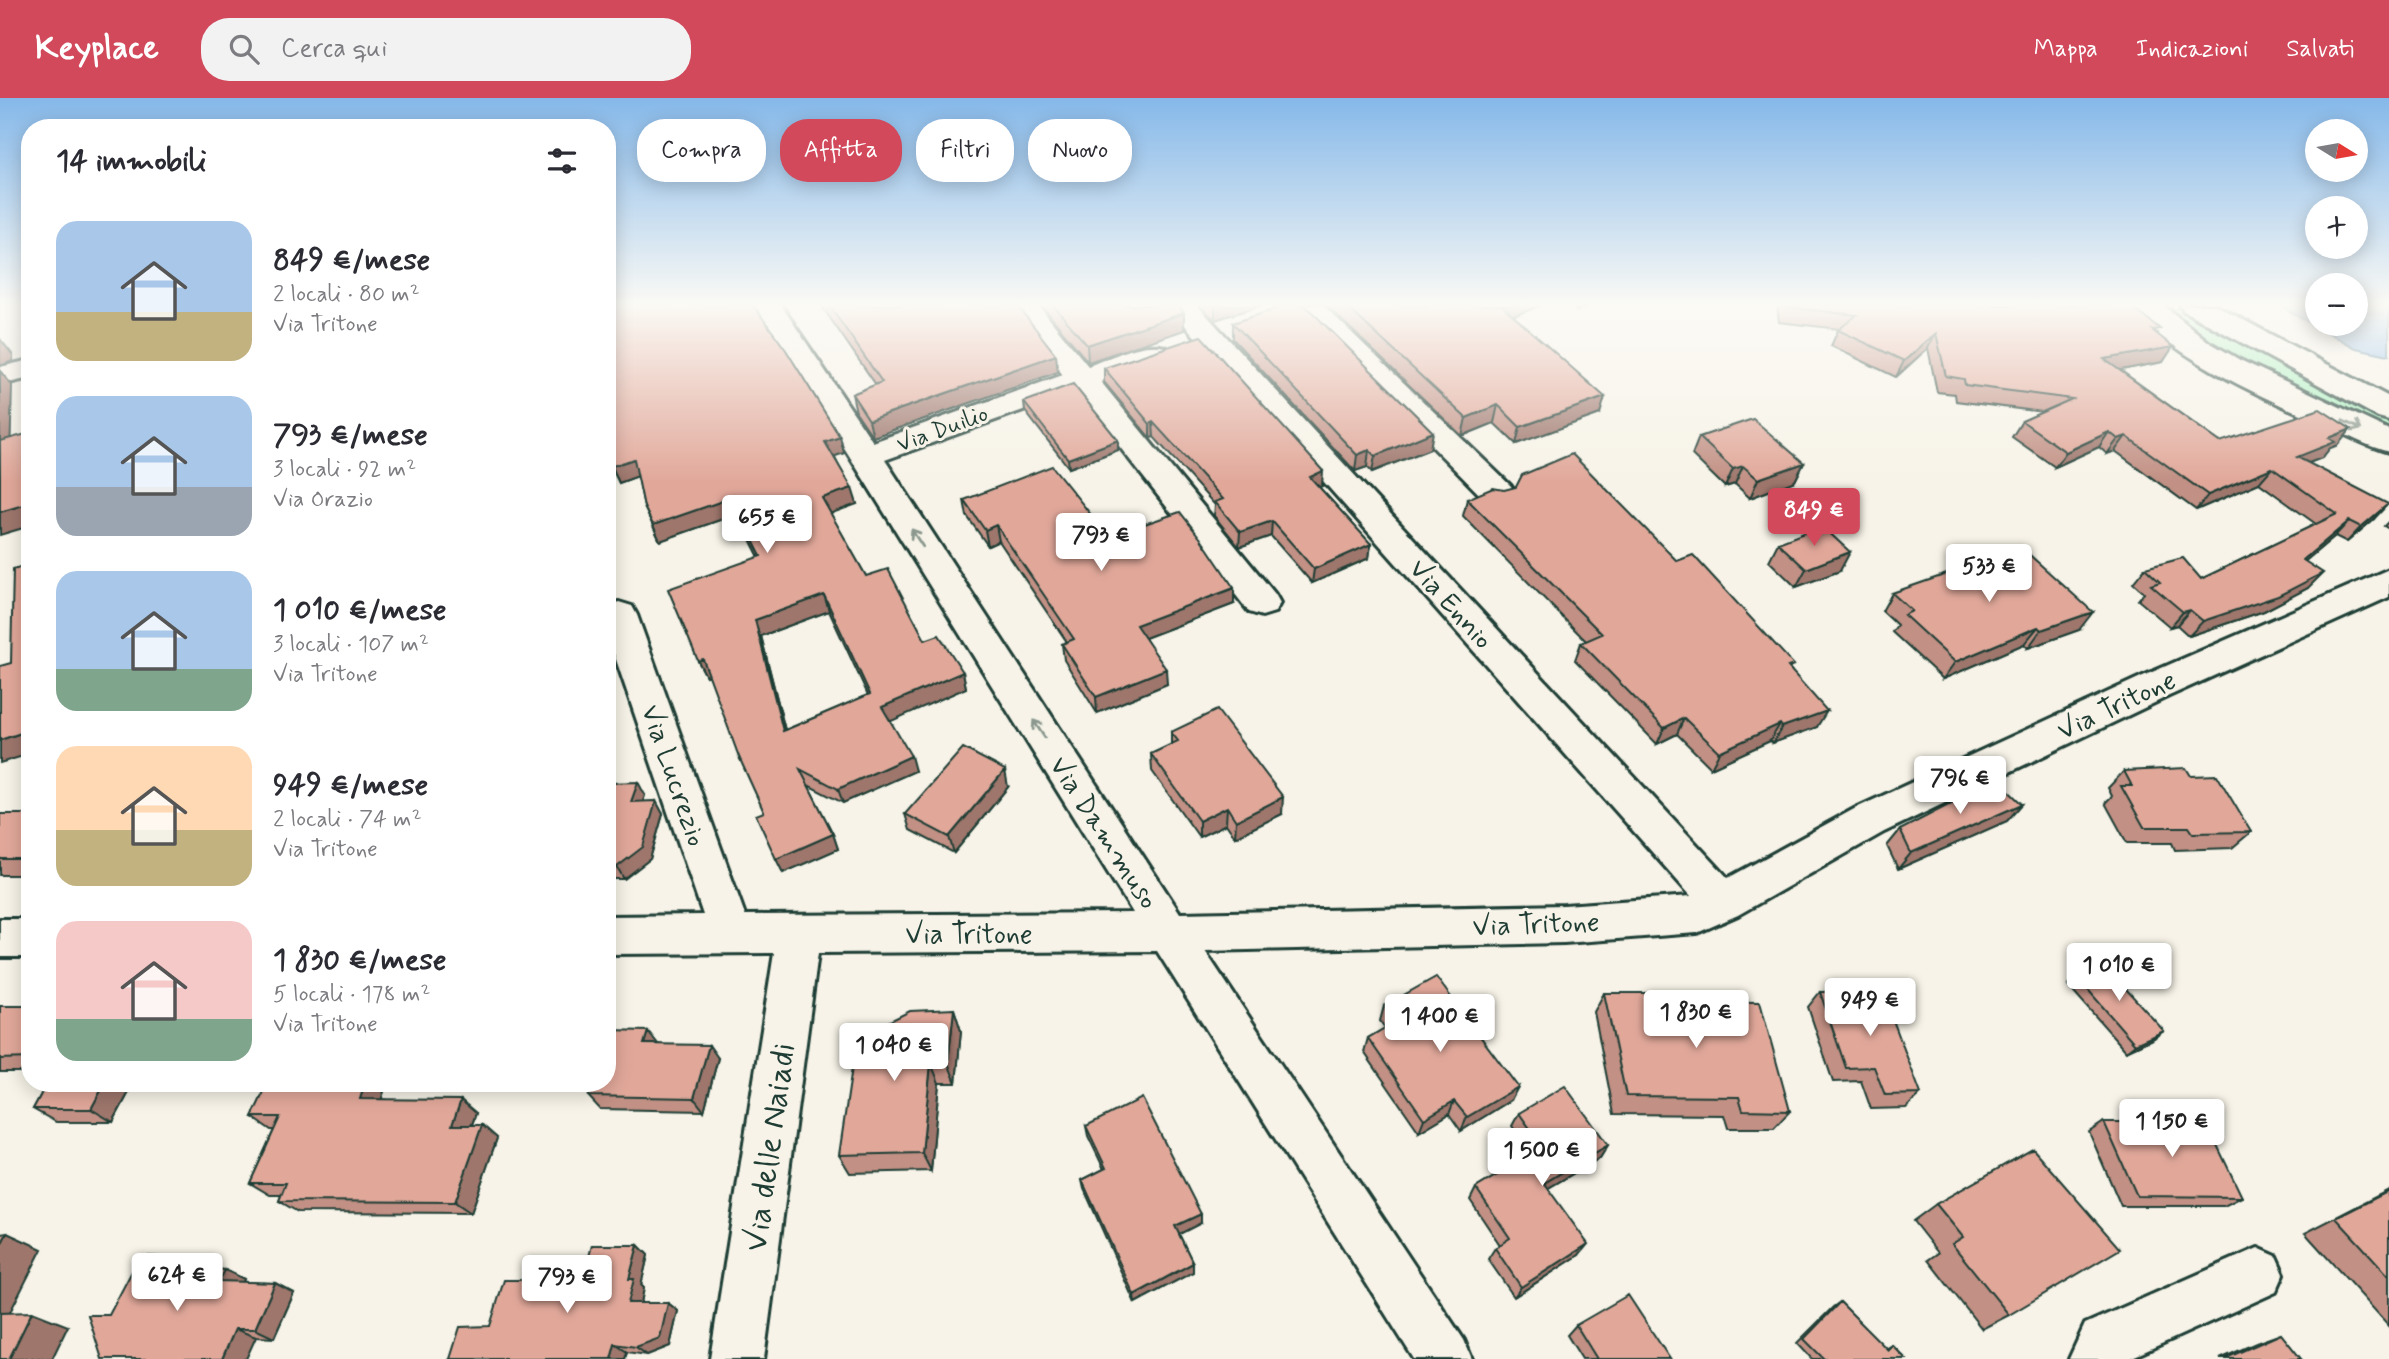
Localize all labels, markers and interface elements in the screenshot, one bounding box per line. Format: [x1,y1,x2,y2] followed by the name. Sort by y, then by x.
[201,18,691,81] search box
[35,27,159,71] text: Keyplace
[225,30,263,68] icon: search
[281,32,387,66] text: Cerca qui
[2034,34,2098,65] text: Mappa
[2136,34,2248,65] text: Indicazioni
[2286,34,2354,65] text: Salvati
[637,119,766,182] chip: Compra
[780,119,902,182] chip: Affitta
[916,119,1014,182] chip: Filtri
[1028,119,1132,182] chip: Nuovo
[2305,119,2368,182] north arrow
[2305,119,2368,336] map controls
[56,142,207,181] text: 14 immobili
[543,142,581,180] icon: filters
[2305,196,2368,259] button: +
[273,241,430,280] text: 849 €/mese
[112,249,196,333] icon: home
[2305,273,2368,336] button: −
[273,280,420,310] text: 2 locali · 80 m²
[273,310,378,340] text: Via Tritone
[893,400,993,460] street label: Via Duilio
[273,416,428,455] text: 793 €/mese
[2341,419,2362,432] one-way arrow
[112,424,196,508] icon: home
[273,455,416,485] text: 3 locali · 92 m²
[273,485,373,515] text: Via Orazio
[1765,489,1863,548] pin: 849 €
[718,496,816,555] pin: 655 €
[1784,496,1844,526] text: 849 €
[738,503,796,533] text: 655 €
[1052,514,1150,573] pin: 793 €
[1072,521,1130,551] text: 793 €
[909,528,923,548] one-way arrow
[1940,545,2038,604] pin: 533 €
[1400,552,1501,658] street label: Via Ennio
[1962,552,2016,582] text: 533 €
[273,591,447,630] text: 1 010 €/mese
[112,599,196,683] icon: home
[273,630,429,660] text: 3 locali · 107 m²
[273,660,378,690] text: Via Tritone
[2052,663,2183,750] street label: Via Tritone
[631,700,714,852] street label: Via Lucrezio
[1032,720,1046,740] one-way arrow
[1040,750,1166,917] street label: Via Dammuso
[1911,756,2009,816] pin: 796 €
[1930,764,1990,794] text: 796 €
[273,766,428,805] text: 949 €/mese
[112,774,196,858] icon: home
[273,805,422,835] text: 2 locali · 74 m²
[273,835,378,865] text: Via Tritone
[1472,905,1600,946] street label: Via Tritone
[905,917,1033,954] street label: Via Tritone
[273,941,446,980] text: 1 830 €/mese
[2054,944,2184,1003] pin: 1 010 €
[112,949,196,1033] icon: home
[2083,951,2155,981] text: 1 010 €
[1821,978,1919,1038] pin: 949 €
[273,980,430,1010] text: 5 locali · 178 m²
[1841,986,1899,1016] text: 949 €
[1631,990,1761,1050] pin: 1 830 €
[1375,995,1505,1054] pin: 1 400 €
[1660,998,1732,1028] text: 1 830 €
[1401,1002,1479,1032] text: 1 400 €
[273,1010,378,1040] text: Via Tritone
[829,1024,959,1083] pin: 1 040 €
[855,1031,933,1061] text: 1 040 €
[735,1040,807,1255] street label: Via delle Naiadi
[2107,1100,2237,1159] pin: 1 150 €
[2135,1107,2209,1137] text: 1 150 €
[1477,1128,1607,1188] pin: 1 500 €
[1504,1136,1580,1166] text: 1 500 €
[128,1254,226,1313] pin: 624 €
[518,1256,616,1315] pin: 793 €
[148,1261,206,1291] text: 624 €
[538,1263,596,1293] text: 793 €

